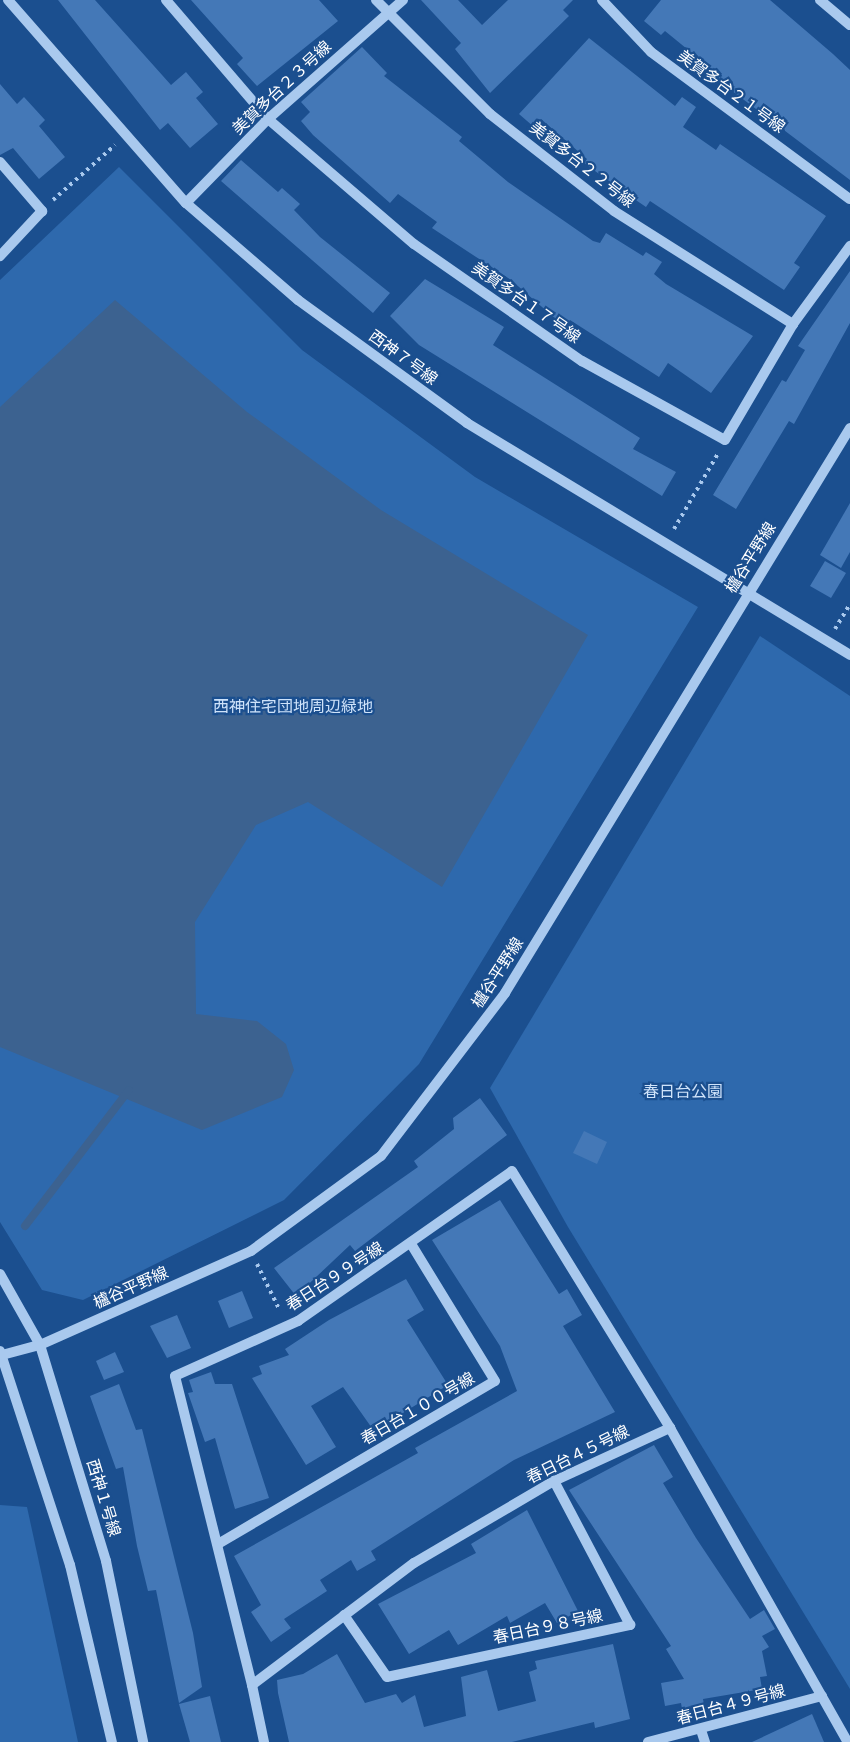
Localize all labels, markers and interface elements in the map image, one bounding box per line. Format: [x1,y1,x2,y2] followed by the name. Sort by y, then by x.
[229,37,335,139] street label: 美賀多台２３号線
[674,47,788,137] street label: 美賀多台２１号線
[526,118,638,212] street label: 美賀多台２２号線
[468,258,584,348] street label: 美賀多台１７号線
[365,327,441,389] street label: 西神７号線
[722,519,780,597] street label: 櫨谷平野線
[213,697,373,717] park label: 西神住宅団地周辺緑地
[468,934,528,1012] street label: 櫨谷平野線
[643,1082,723,1102] park label: 春日台公園
[283,1238,387,1316] street label: 春日台９９号線
[91,1263,171,1313] street label: 櫨谷平野線
[358,1369,478,1449] street label: 春日台１００号線
[523,1422,633,1488] street label: 春日台４５号線
[82,1457,124,1539] street label: 西神１号線
[491,1606,605,1648] street label: 春日台９８号線
[674,1681,788,1729] street label: 春日台４９号線

